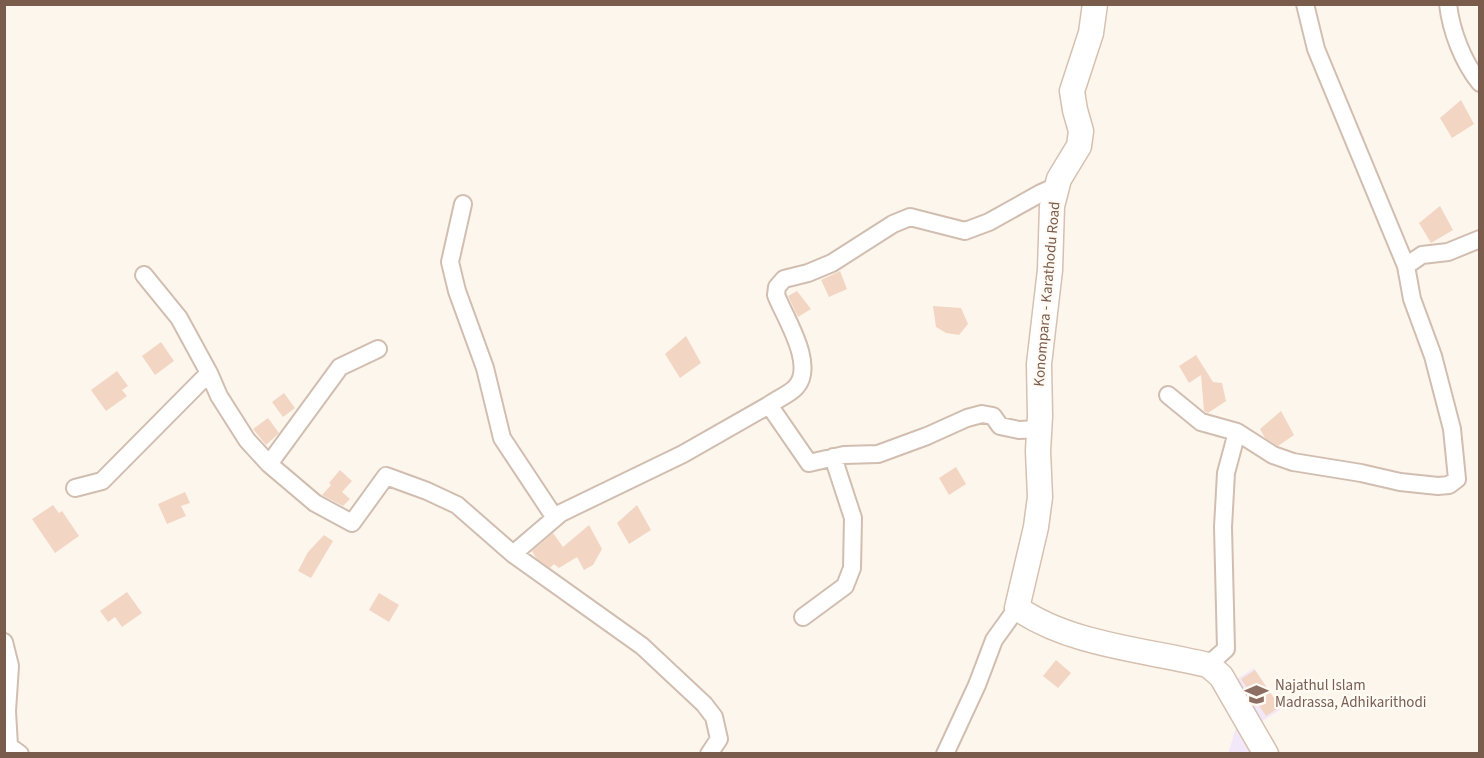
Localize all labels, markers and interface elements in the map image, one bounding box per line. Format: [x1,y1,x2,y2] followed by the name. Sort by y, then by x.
[1028,201,1066,387] street label: Konompara - Karathodu Road
[1275,675,1427,713] place label: Najathul Islam Madrassa, Adhikarithodi
[1244,681,1270,707] school or university icon: Najathul Islam Madrassa, Adhikarithodi

